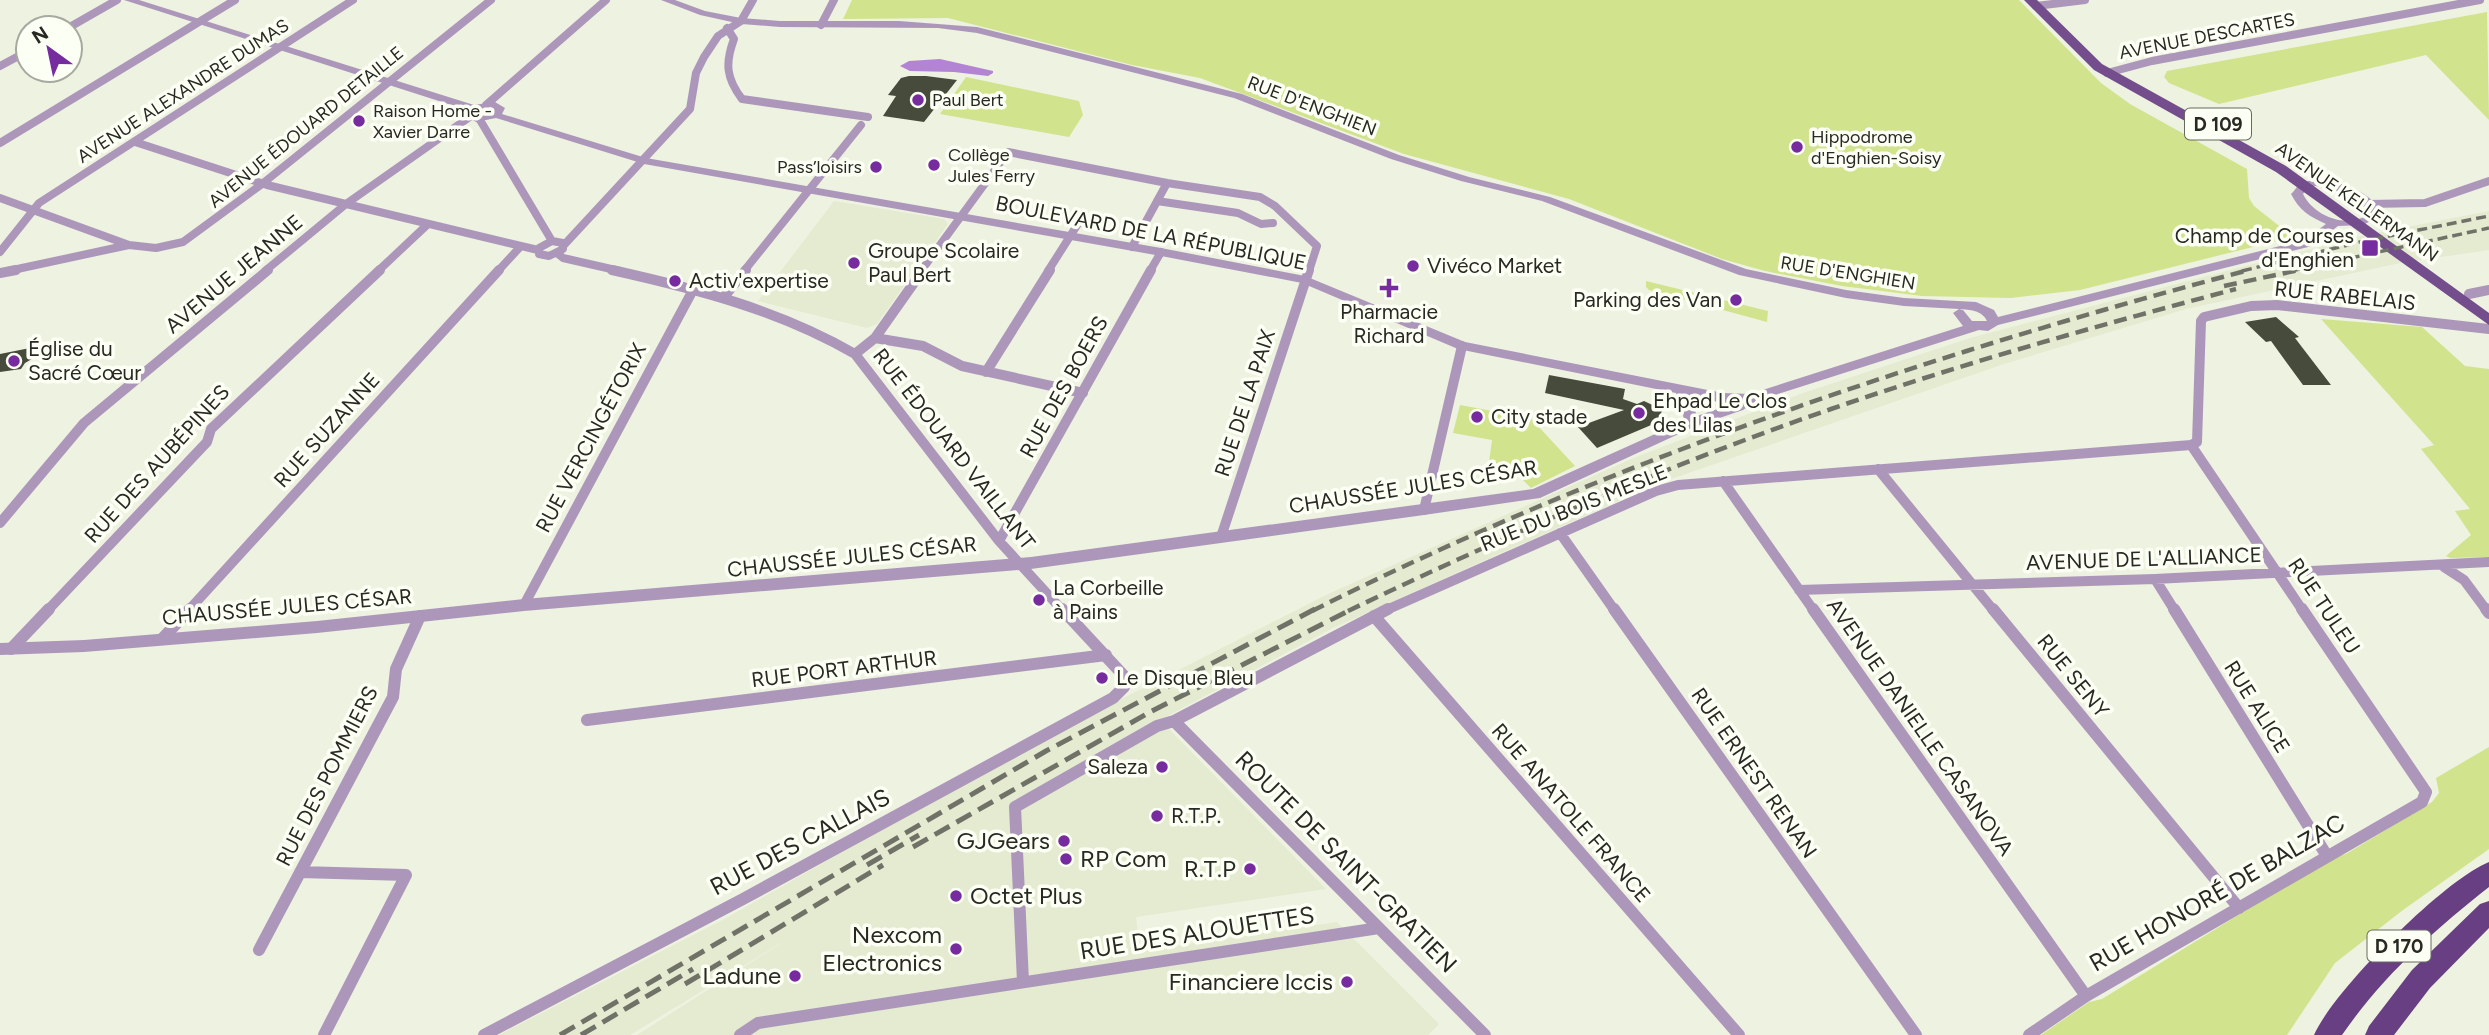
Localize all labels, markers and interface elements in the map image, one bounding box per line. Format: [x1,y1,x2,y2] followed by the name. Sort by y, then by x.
[2117,8,2297,64] street label: AVENUE DESCARTES
[14,14,84,84] north arrow
[73,14,293,168] street label: AVENUE ALEXANDRE DUMAS
[28,22,52,49] text: N
[204,42,408,212] street label: AVENUE ÉDOUARD DETAILLE
[1244,71,1380,141] street label: RUE D'ENGHIEN
[932,89,1004,111] place label: Paul Bert
[910,92,926,108] marker: Paul Bert
[373,100,492,143] place label: Raison Home - Xavier Darre
[2185,108,2251,140] road number: D 109
[351,113,367,129] marker: Raison Home - Xavier Darre
[1811,126,1942,169] place label: Hippodrome d'Enghien-Soisy
[2271,137,2443,267] street label: AVENUE KELLERMANN
[1789,139,1805,155] marker: Hippodrome d'Enghien-Soisy
[948,144,1036,187] place label: Collège Jules Ferry
[777,156,862,178] place label: Pass’loisirs
[926,157,942,173] marker: Collège Jules Ferry
[868,159,884,175] marker: Pass’loisirs
[994,190,1309,275] street label: BOULEVARD DE LA RÉPUBLIQUE
[160,209,307,338] street label: AVENUE JEANNE
[2175,223,2354,272] place label: Champ de Courses d'Enghien
[868,238,1019,287] place label: Groupe Scolaire Paul Bert
[2360,238,2380,258] marker: Champ de Courses d'Enghien
[1779,251,1917,295] street label: RUE D'ENGHIEN
[1427,253,1562,278] place label: Vivéco Market
[846,255,862,271] marker: Groupe Scolaire Paul Bert
[1405,258,1421,274] marker: Vivéco Market
[689,268,829,293] place label: Activ'expertise
[667,273,683,289] marker: Activ'expertise
[2273,276,2417,315] street label: RUE RABELAIS
[1381,280,1397,296] marker: Pharmacie Richard
[1573,287,1722,312] place label: Parking des Van
[1728,292,1744,308] marker: Parking des Van
[1340,299,1438,348] place label: Pharmacie Richard
[1014,312,1113,462] street label: RUE DES BOERS
[1209,326,1280,479] street label: RUE DE LA PAIX
[28,336,141,385] place label: Église du Sacré Cœur
[530,339,651,537] street label: RUE VERCINGÉTORIX
[868,343,1041,554] street label: RUE ÉDOUARD VAILLANT
[6,353,22,369] marker: Église du Sacré Cœur
[268,367,385,492] street label: RUE SUZANNE
[79,379,234,548] street label: RUE DES AUBÉPINES
[1653,388,1787,437] place label: Ehpad Le Clos des Lilas
[1491,404,1587,429] place label: City stade
[1631,405,1647,421] marker: Ehpad Le Clos des Lilas
[1469,409,1485,425] marker: City stade
[1287,455,1539,518] street label: CHAUSSÉE JULES CÉSAR
[1477,459,1671,556] street label: RUE DU BOIS MESLE
[726,531,978,582] street label: CHAUSSÉE JULES CÉSAR
[2026,542,2262,575] street label: AVENUE DE L'ALLIANCE
[2283,553,2366,658] street label: RUE TULEU
[1053,575,1164,624] place label: La Corbeille à Pains
[161,583,413,630] street label: CHAUSSÉE JULES CÉSAR
[1031,592,1047,608] marker: La Corbeille à Pains
[1822,593,2019,860] street label: AVENUE DANIELLE CASANOVA
[2032,629,2115,723] street label: RUE SENY
[750,645,938,692] street label: RUE PORT ARTHUR
[2219,656,2296,757] street label: RUE ALICE
[1116,665,1254,690] place label: Le Disque Bleu
[1094,670,1110,686] marker: Le Disque Bleu
[270,682,383,870] street label: RUE DES POMMIERS
[1686,683,1823,863] street label: RUE ERNEST RENAN
[1487,718,1656,907] street label: RUE ANATOLE FRANCE
[1229,745,1463,979] street label: ROUTE DE SAINT-GRATIEN
[1087,754,1148,779] place label: Saleza
[1154,759,1170,775] marker: Saleza
[705,782,895,901] street label: RUE DES CALLAIS
[1171,803,1221,828] place label: R.T.P.
[1149,808,1165,824] marker: R.T.P.
[2084,808,2349,978] street label: RUE HONORÉ DE BALZAC
[957,826,1050,855] place label: GJGears
[1056,833,1072,849] marker: GJGears
[1080,844,1167,873] place label: RP Com
[1058,851,1074,867] marker: RP Com
[1184,854,1236,883] place label: R.T.P
[1242,861,1258,877] marker: R.T.P
[970,881,1082,910] place label: Octet Plus
[948,888,964,904] marker: Octet Plus
[1078,900,1316,965] street label: RUE DES ALOUETTES
[822,920,942,977] place label: Nexcom Electronics
[2368,930,2430,962] road number: D 170
[948,941,964,957] marker: Nexcom Electronics
[702,961,781,990] place label: Ladune
[1169,967,1333,996] place label: Financiere lccis
[787,968,803,984] marker: Ladune
[1339,974,1355,990] marker: Financiere lccis

